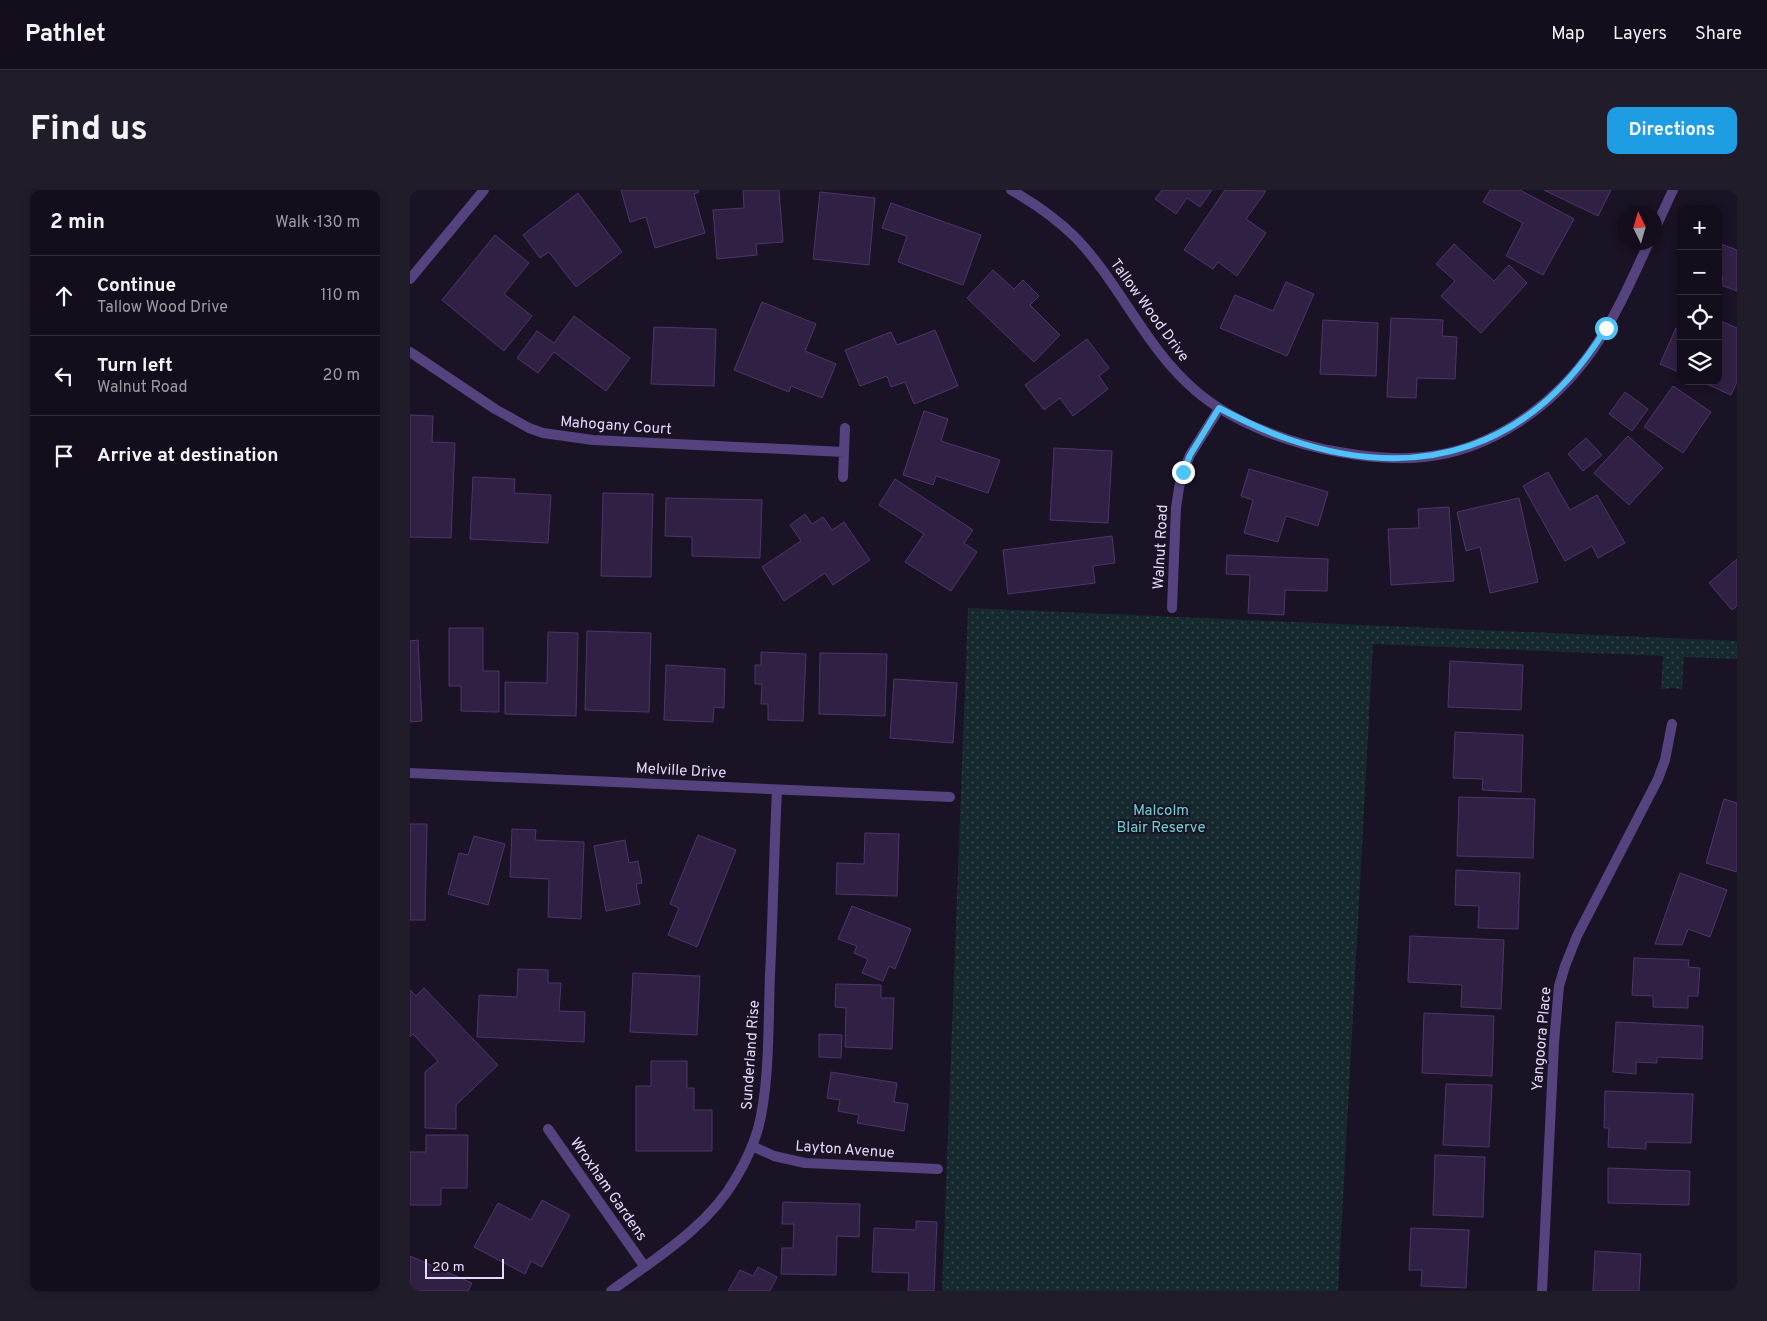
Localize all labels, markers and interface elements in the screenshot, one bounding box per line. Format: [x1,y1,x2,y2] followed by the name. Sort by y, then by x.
[25,20,106,50] text: Pathlet
[1551,23,1585,46] text: Map
[1613,23,1667,46] text: Layers
[1695,23,1742,46] text: Share
[1607,107,1737,154] button: Directions
[30,108,148,152] text: Find us
[1617,205,1662,250] north arrow
[1677,205,1722,385] map controls
[1677,205,1722,250] button: +
[50,209,105,236] text: 2 min
[275,213,360,233] text: Walk · 130 m
[1677,250,1722,295] button: −
[1105,256,1193,366] street label: Tallow Wood Drive
[97,274,176,298] text: Continue
[50,282,78,310] icon: ahead
[320,286,360,306] text: 110 m
[1677,295,1722,340] button: locate
[97,298,228,318] text: Tallow Wood Drive
[1595,317,1618,340] route start
[1677,340,1722,385] button: layers
[97,354,173,378] text: Turn left
[50,362,78,390] icon: left
[323,366,360,386] text: 20 m
[97,378,188,398] text: Walnut Road
[560,413,672,440] street label: Mahogany Court
[50,442,78,470] icon: arrive
[97,444,278,468] text: Arrive at destination
[1172,461,1195,484] route end
[1150,504,1173,590] street label: Walnut Road
[635,760,727,783] street label: Melville Drive
[1116,802,1206,838] park label: Malcolm Blair Reserve
[1528,986,1557,1092] street label: Yangoora Place
[738,1000,765,1111] street label: Sunderland Rise
[565,1134,651,1245] street label: Wroxham Gardens
[795,1138,895,1163] street label: Layton Avenue
[425,1256,504,1279] scale bar
[432,1259,465,1276] text: 20 m

